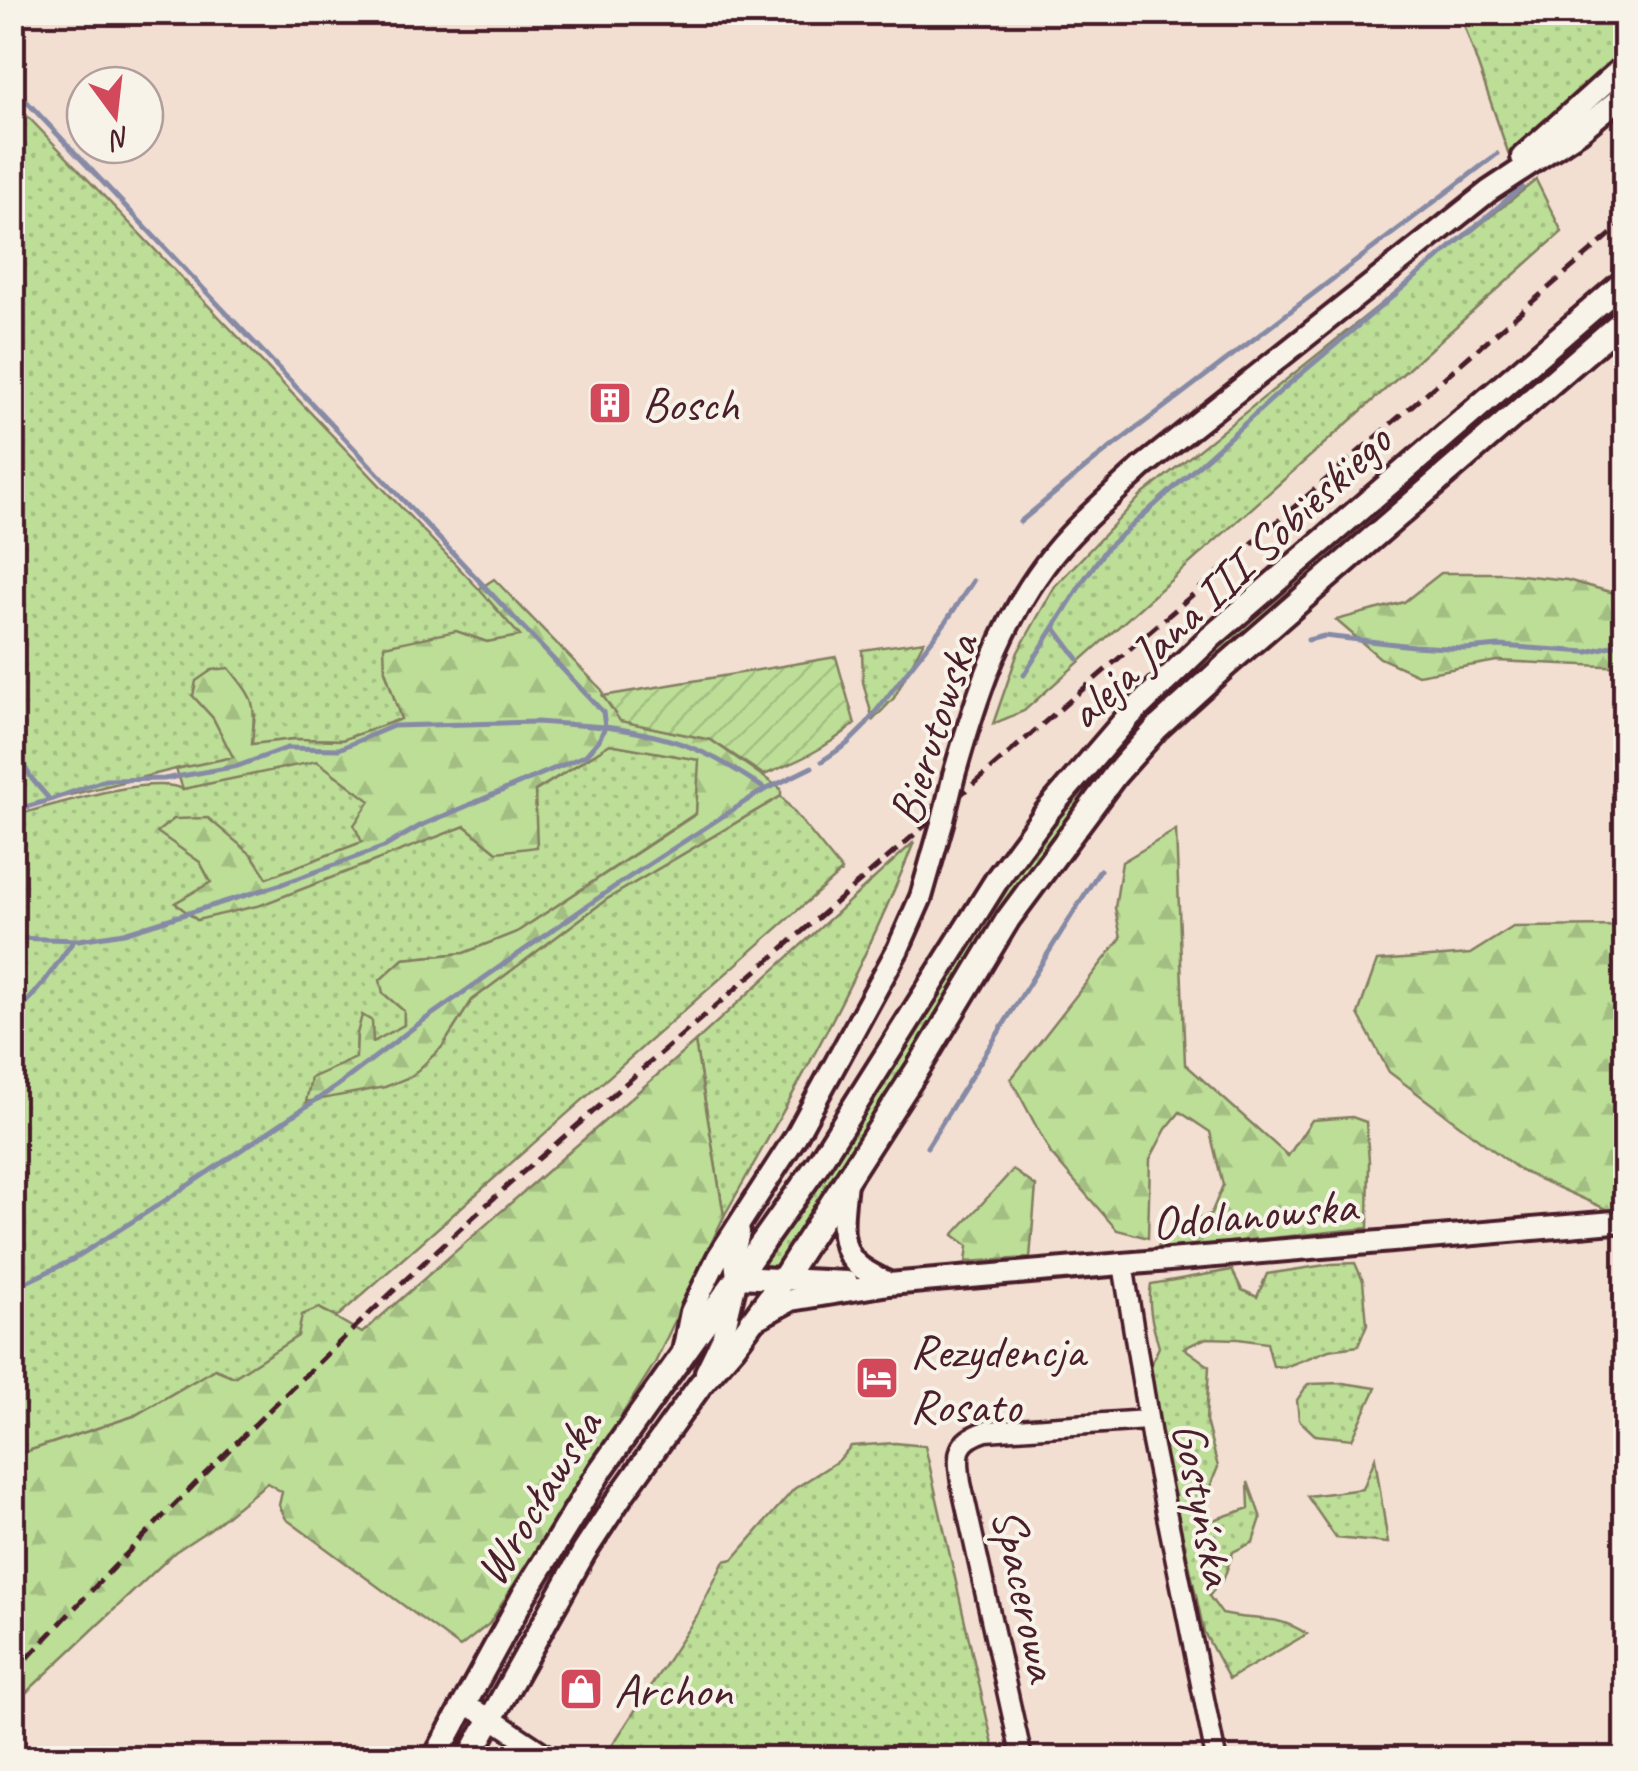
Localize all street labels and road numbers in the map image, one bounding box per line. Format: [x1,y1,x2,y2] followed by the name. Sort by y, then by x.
[1054,410,1405,742] street label: aleja Jana III Sobieskiego
[874,624,993,832] street label: Bierutowska
[1149,1175,1362,1253] street label: Odolanowska
[461,1397,616,1596] street label: Wrocławska
[1159,1417,1250,1594] street label: Gostyńska
[978,1502,1074,1689] street label: Spacerowa

